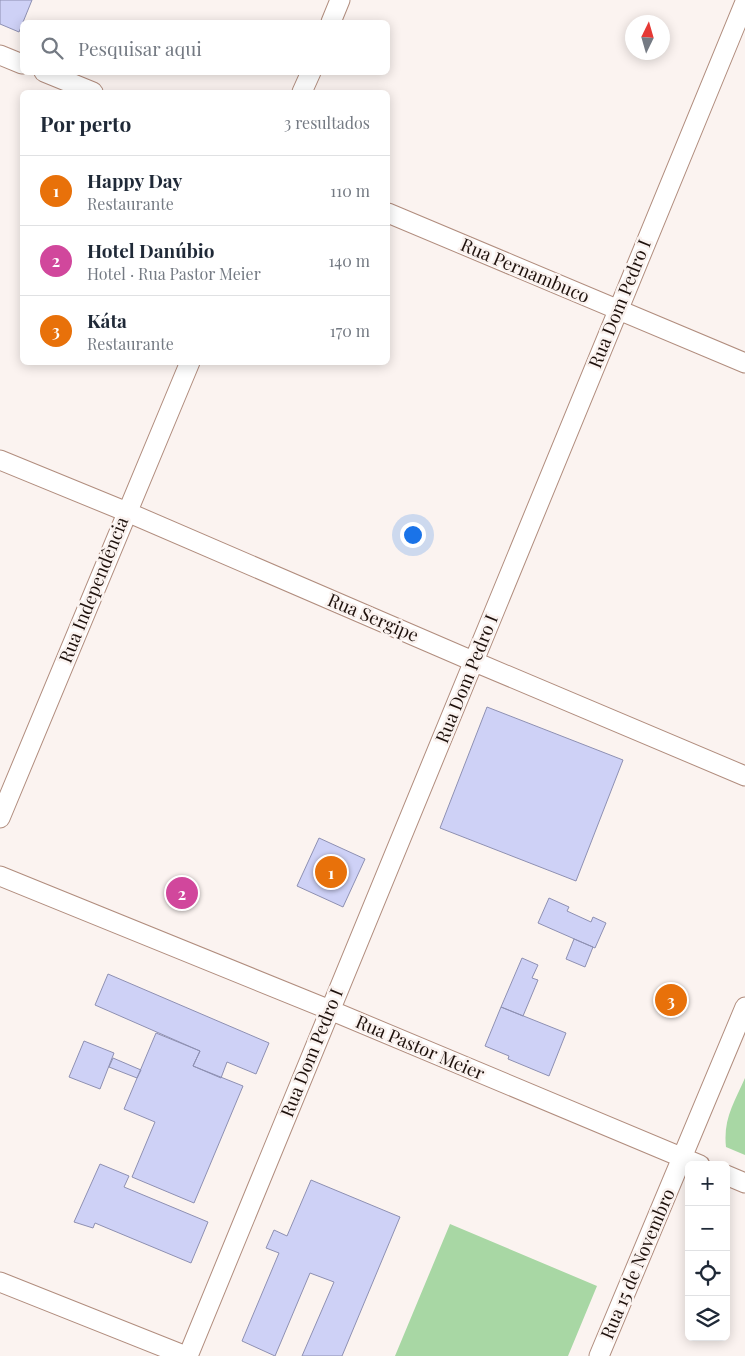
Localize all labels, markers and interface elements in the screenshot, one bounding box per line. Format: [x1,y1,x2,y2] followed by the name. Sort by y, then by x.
[625,15,670,60] north arrow
[20,20,390,75] search box
[38,34,66,62] icon: search
[78,35,202,61] text: Pesquisar aqui
[40,109,131,137] text: Por perto
[284,112,370,133] text: 3 resultados
[87,167,182,193] text: Happy Day
[53,180,59,201] text: 1
[330,180,370,201] text: 110 m
[87,193,174,214] text: Restaurante
[457,232,594,308] street label: Rua Pernambuco
[582,236,656,371] street label: Rua Dom Pedro I
[87,237,215,263] text: Hotel Danúbio
[52,250,60,271] text: 2
[328,250,370,271] text: 140 m
[87,263,261,284] text: Hotel · Rua Pastor Meier
[87,307,127,333] text: Káta
[52,320,60,341] text: 3
[330,320,370,341] text: 170 m
[87,333,174,354] text: Restaurante
[53,513,133,666] street label: Rua Independência
[400,522,426,548] your location
[324,587,423,647] street label: Rua Sergipe
[429,611,503,746] street label: Rua Dom Pedro I
[315,853,347,891] pin: 1
[166,874,198,912] pin: 2
[655,981,687,1019] pin: 3
[274,985,348,1120] street label: Rua Dom Pedro I
[352,1009,489,1085] street label: Rua Pastor Meier
[685,1161,730,1341] map controls
[685,1161,730,1206] button: +
[595,1185,680,1342] street label: Rua 15 de Novembro
[685,1206,730,1251] button: −
[685,1251,730,1296] button: locate
[685,1296,730,1341] button: layers

